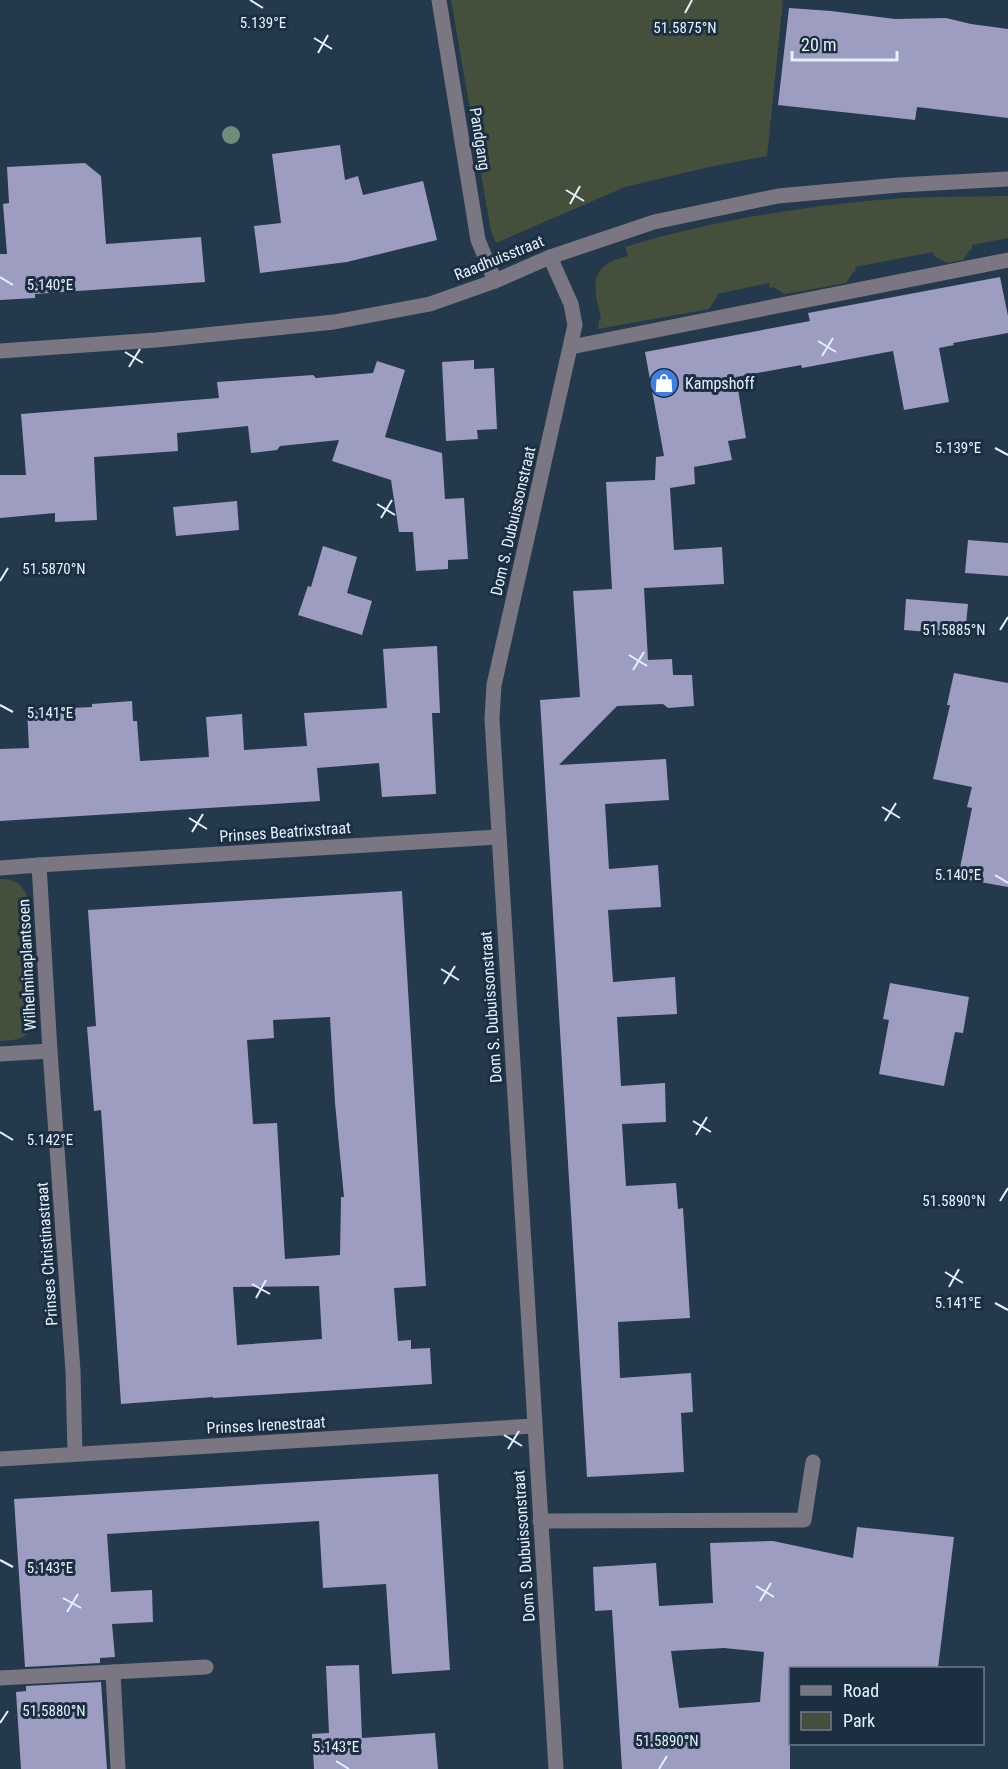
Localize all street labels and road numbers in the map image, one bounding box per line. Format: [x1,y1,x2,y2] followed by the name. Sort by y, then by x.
[466,106,494,172] street label: Pandgang
[451,231,547,285] street label: Raadhuisstraat
[487,444,539,597] street label: Dom S. Dubuissonstraat
[219,818,352,846] street label: Prinses Beatrixstraat
[14,899,40,1031] street label: Wilhelminaplantsoen
[476,930,506,1084] street label: Dom S. Dubuissonstraat
[32,1181,62,1327] street label: Prinses Christinastraat
[206,1412,326,1438] street label: Prinses Irenestraat
[509,1469,539,1623] street label: Dom S. Dubuissonstraat

